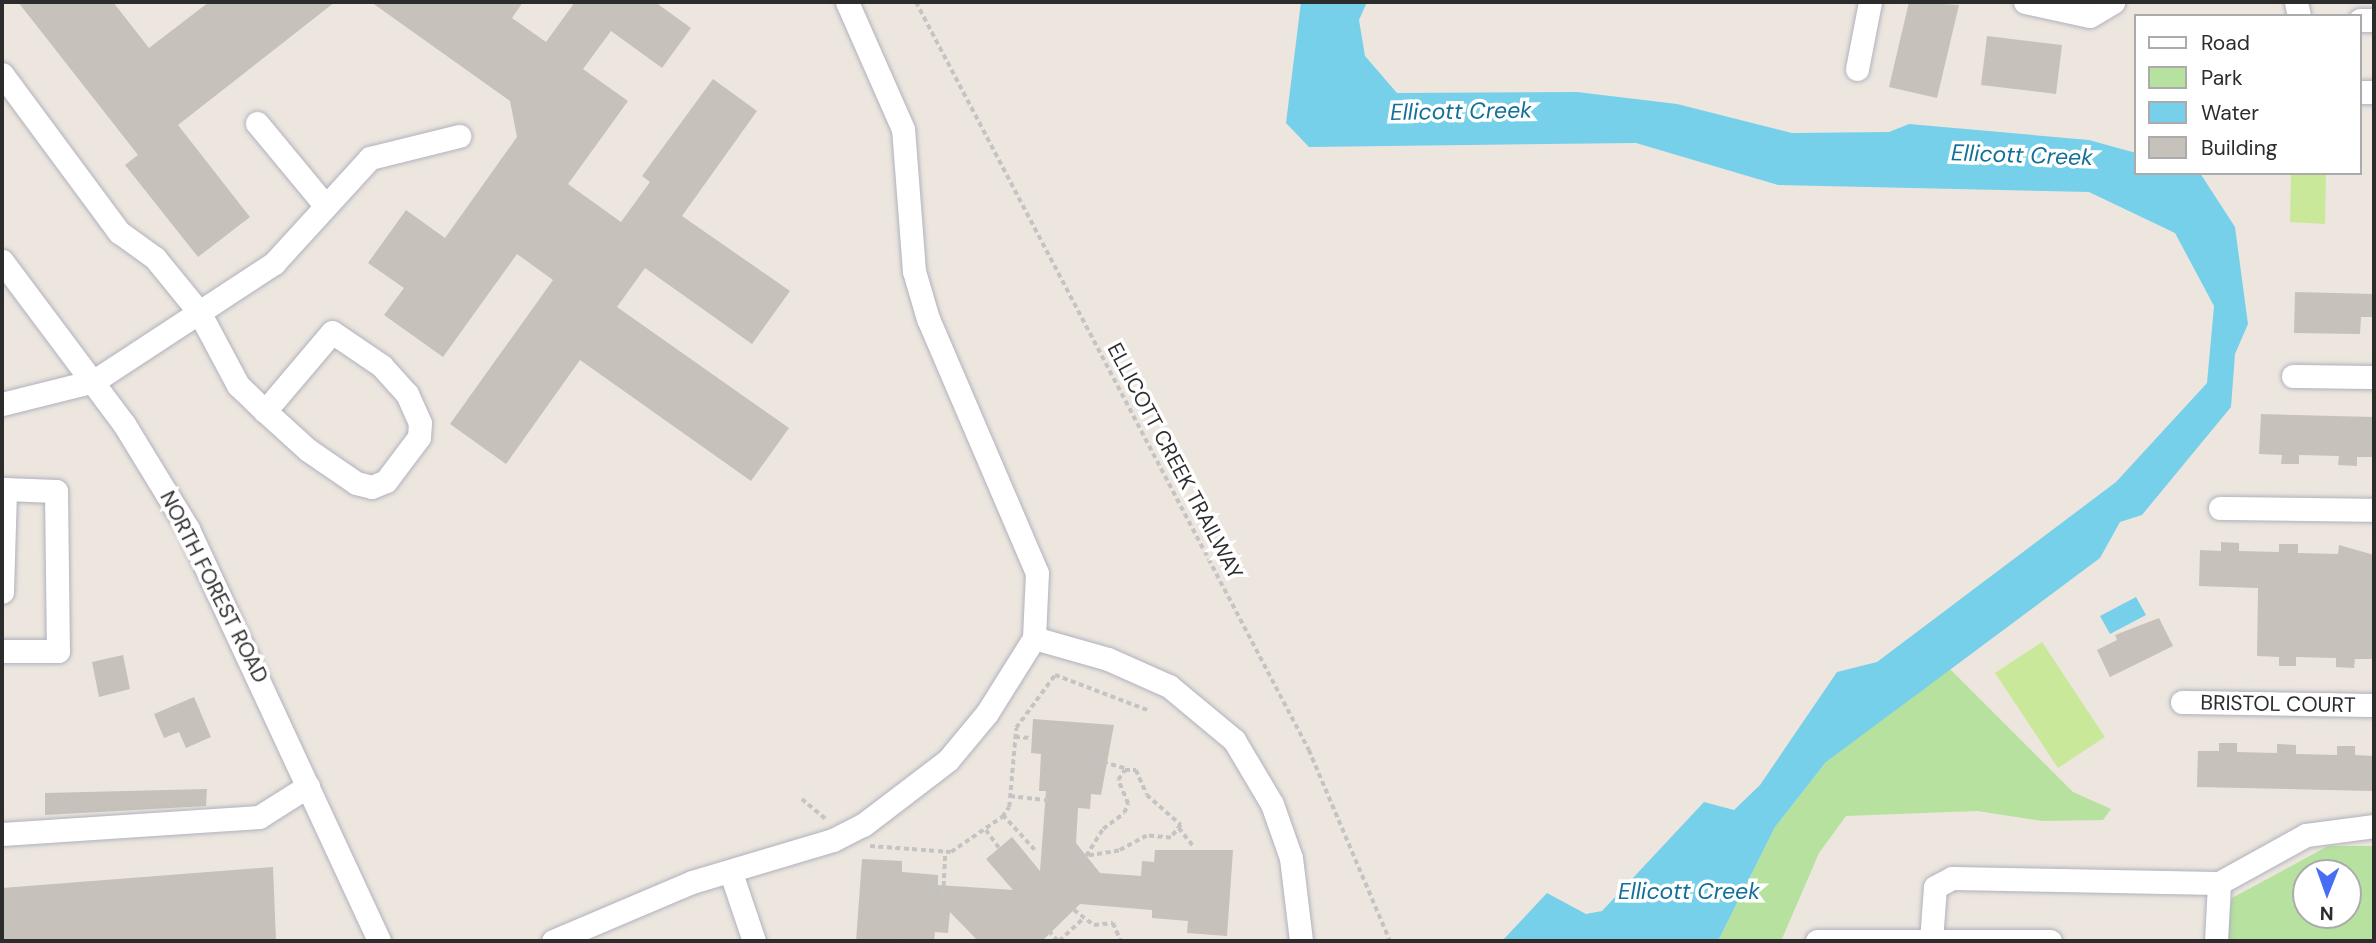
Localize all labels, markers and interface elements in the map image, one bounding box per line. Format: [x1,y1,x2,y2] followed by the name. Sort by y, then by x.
[2134,14,2362,175] legend
[2201,29,2250,57] text: Road
[2201,64,2242,92] text: Park
[1390,96,1532,126] water label: Ellicott Creek
[2201,99,2259,127] text: Water
[2201,134,2277,162] text: Building
[1951,139,2093,171] water label: Ellicott Creek
[1102,339,1248,583] street label: ELLICOTT CREEK TRAILWAY
[155,487,273,687] street label: NORTH FOREST ROAD
[2200,690,2356,718] street label: BRISTOL COURT
[2292,859,2362,929] north arrow
[1618,877,1760,905] water label: Ellicott Creek
[2320,901,2334,926] text: N

